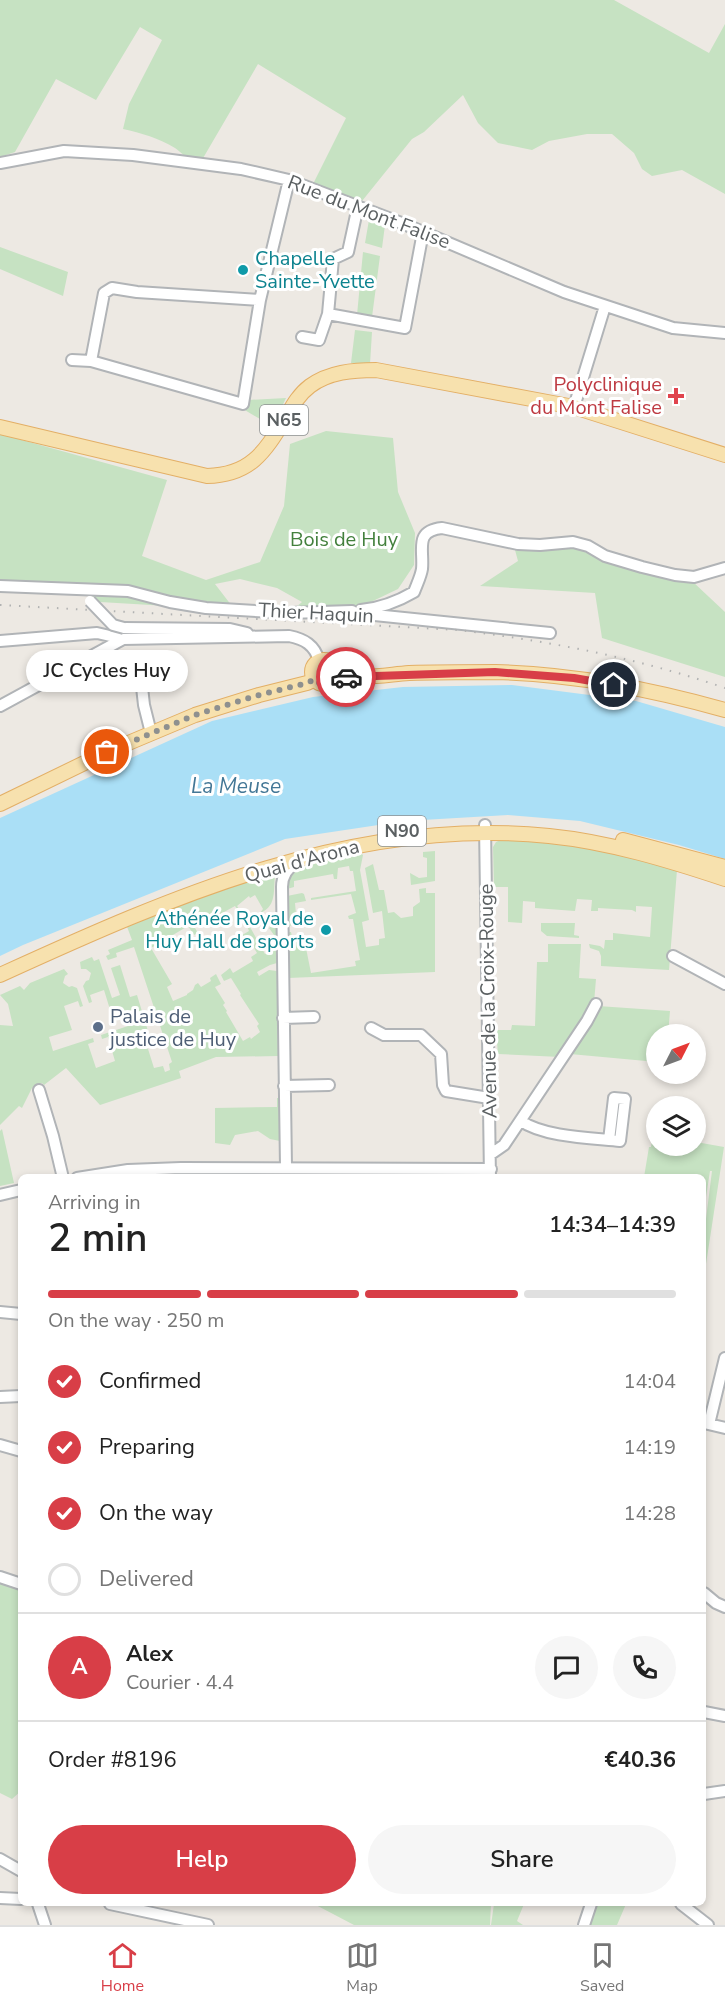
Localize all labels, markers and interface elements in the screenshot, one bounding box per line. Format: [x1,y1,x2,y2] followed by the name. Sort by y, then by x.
[284,169,454,255] street label: Rue du Mont Falise
[255,245,375,295] place label: Chapelle Sainte-Yvette
[236,263,250,277] marker: Chapelle Sainte-Yvette
[530,371,662,421] place label: Polyclinique du Mont Falise
[667,387,685,405] marker: Polyclinique du Mont Falise
[260,405,308,435] road number: N65
[290,526,399,553] park label: Bois de Huy
[258,596,374,630] street label: Thier Haquin
[316,647,376,707] courier
[26,650,188,692] callout: JC Cycles Huy
[44,657,170,684] text: JC Cycles Huy
[588,659,639,710] pin
[330,661,363,694] icon: car
[597,668,630,701] icon: home
[81,726,132,777] pin
[90,735,123,768] icon: bag
[191,772,281,800] water label: La Meuse
[378,816,426,846] road number: N90
[242,833,362,889] street label: Quai d'Arona
[472,883,504,1119] street label: Avenue de la Croix-Rouge
[145,905,314,955] place label: Athénée Royal de Huy Hall de sports
[319,923,333,937] marker: Athénée Royal de Huy Hall de sports
[108,1003,237,1053] place label: Palais de justice de Huy
[91,1020,105,1034] marker: Palais de justice de Huy
[646,1024,706,1084] north arrow
[646,1024,706,1156] map controls
[646,1096,706,1156] button: layers
[48,1189,141,1216] text: Arriving in
[549,1210,676,1240] text: 14:34–14:39
[48,1212,147,1265] text: 2 min
[48,1307,224,1334] text: On the way · 250 m
[48,1365,81,1398] icon: check
[99,1366,201,1396] text: Confirmed
[623,1368,676,1395] text: 14:04
[48,1431,81,1464] icon: check
[99,1432,195,1462] text: Preparing
[623,1434,676,1461] text: 14:19
[48,1497,81,1530] icon: check
[99,1498,213,1528] text: On the way
[623,1500,676,1527] text: 14:28
[99,1564,194,1594] text: Delivered
[535,1636,598,1699] button: chat
[613,1636,676,1699] button: phone
[126,1639,173,1669] text: Alex
[71,1652,88,1682] text: A
[126,1669,234,1696] text: Courier · 4.4
[48,1745,177,1775] text: Order #8196
[605,1745,676,1775] text: €40.36
[48,1825,356,1894] button: Help
[368,1825,676,1894] button: Share
[101,1939,144,1997] tab: Home
[346,1939,379,1997] tab: Map
[580,1939,624,1997] tab: Saved

